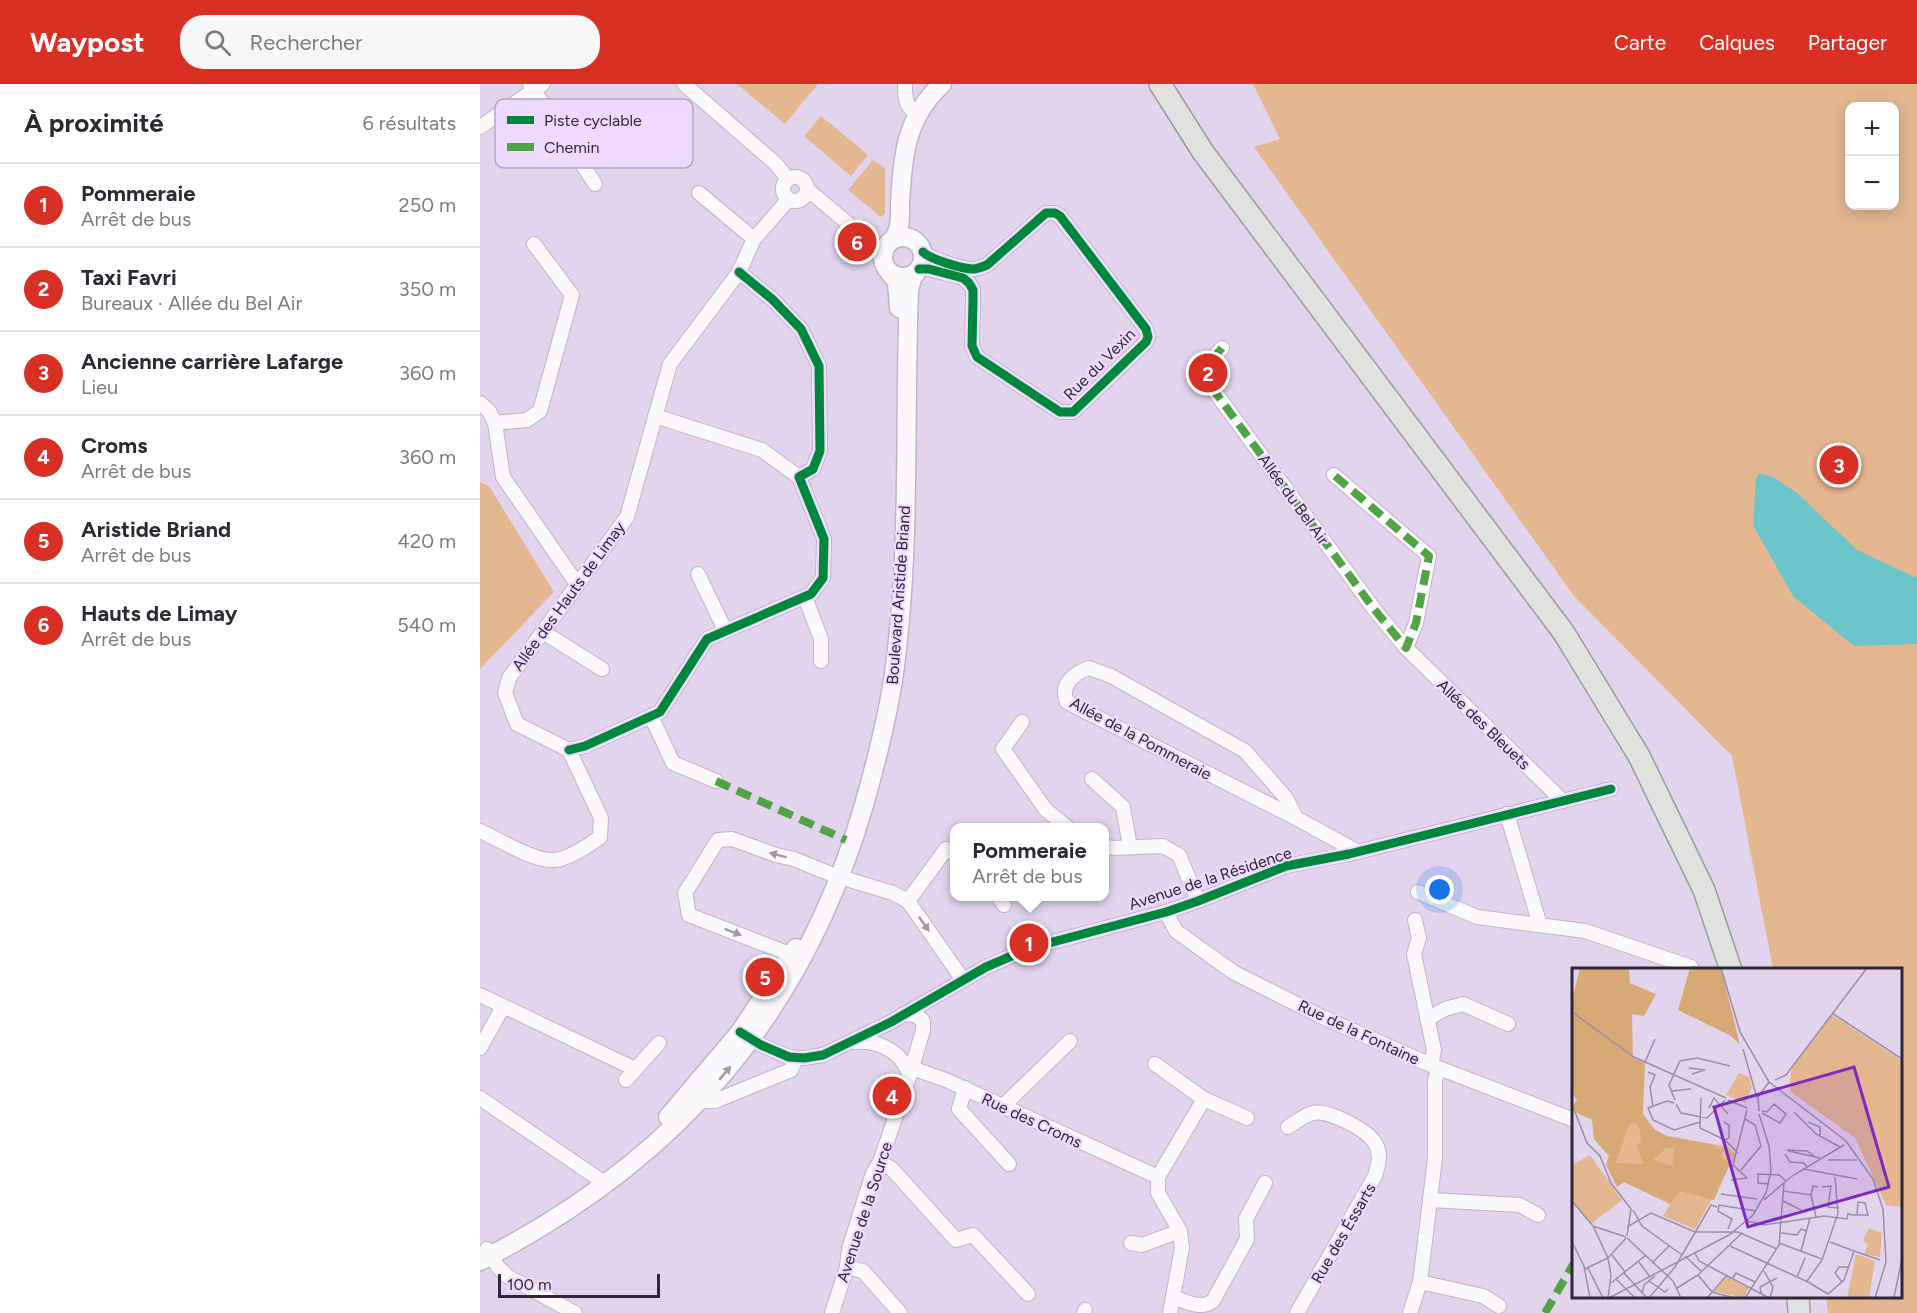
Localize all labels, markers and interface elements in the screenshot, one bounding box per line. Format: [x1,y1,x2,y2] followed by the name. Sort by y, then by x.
[180,15,600,69] search box
[30,25,144,59] text: Waypost
[201,26,234,59] icon: search
[249,29,363,56] text: Rechercher
[1614,30,1666,55] text: Carte
[1699,30,1775,55] text: Calques
[1808,30,1887,55] text: Partager
[495,99,693,168] legend
[1845,102,1899,210] map controls
[1845,102,1899,156] button: +
[24,107,164,139] text: À proximité
[363,111,456,135] text: 6 résultats
[544,111,642,130] text: Piste cyclable
[544,138,600,157] text: Chemin
[1845,156,1899,210] button: −
[81,180,195,207] text: Pommeraie
[39,193,48,217] text: 1
[399,193,456,217] text: 250 m
[81,207,191,231] text: Arrêt de bus
[838,220,877,264] pin: 6
[81,264,177,291] text: Taxi Favri
[38,277,49,301] text: 2
[399,277,456,301] text: 350 m
[81,291,302,315] text: Bureaux · Allée du Bel Air
[1060,325,1139,404] street label: Rue du Vexin
[81,348,343,375] text: Ancienne carrière Lafarge
[1188,350,1228,396] pin: 2
[38,361,49,385] text: 3
[399,361,456,385] text: 360 m
[81,375,118,399] text: Lieu
[81,432,148,459] text: Croms
[1820,442,1858,488] pin: 3
[37,445,50,469] text: 4
[399,445,456,469] text: 360 m
[1254,450,1333,549] street label: Allée du Bel Air
[81,459,191,483] text: Arrêt de bus
[883,505,914,685] street label: Boulevard Aristide Briand
[81,516,231,543] text: Aristide Briand
[508,518,629,675] street label: Allée des Hauts de Limay
[38,529,49,553] text: 5
[398,529,456,553] text: 420 m
[81,543,191,567] text: Arrêt de bus
[81,600,237,627] text: Hauts de Limay
[38,613,49,637] text: 6
[397,613,456,637] text: 540 m
[81,627,191,651] text: Arrêt de bus
[1433,675,1534,774] street label: Allée des Bleuets
[1067,693,1215,784] street label: Allée de la Pommeraie
[950,823,1109,901] popup
[972,837,1087,864] text: Pommeraie
[1126,843,1294,914] street label: Avenue de la Résidence
[769,850,787,859] one-way arrow
[972,864,1083,888] text: Arrêt de bus
[1425,875,1454,904] your location
[918,916,930,932] one-way arrow
[1010,920,1048,966] pin: 1
[724,928,742,937] one-way arrow
[746,954,784,1000] pin: 5
[1572,968,1902,1298] inset map
[1295,996,1423,1069] street label: Rue de la Fontaine
[718,1065,731,1081] one-way arrow
[872,1074,912,1118] pin: 4
[979,1089,1085,1152] street label: Rue des Croms
[833,1139,896,1285] street label: Avenue de la Source
[1307,1180,1380,1287] street label: Rue des Éssarts
[498,1271,660,1298] scale bar
[507,1275,552,1294] text: 100 m

